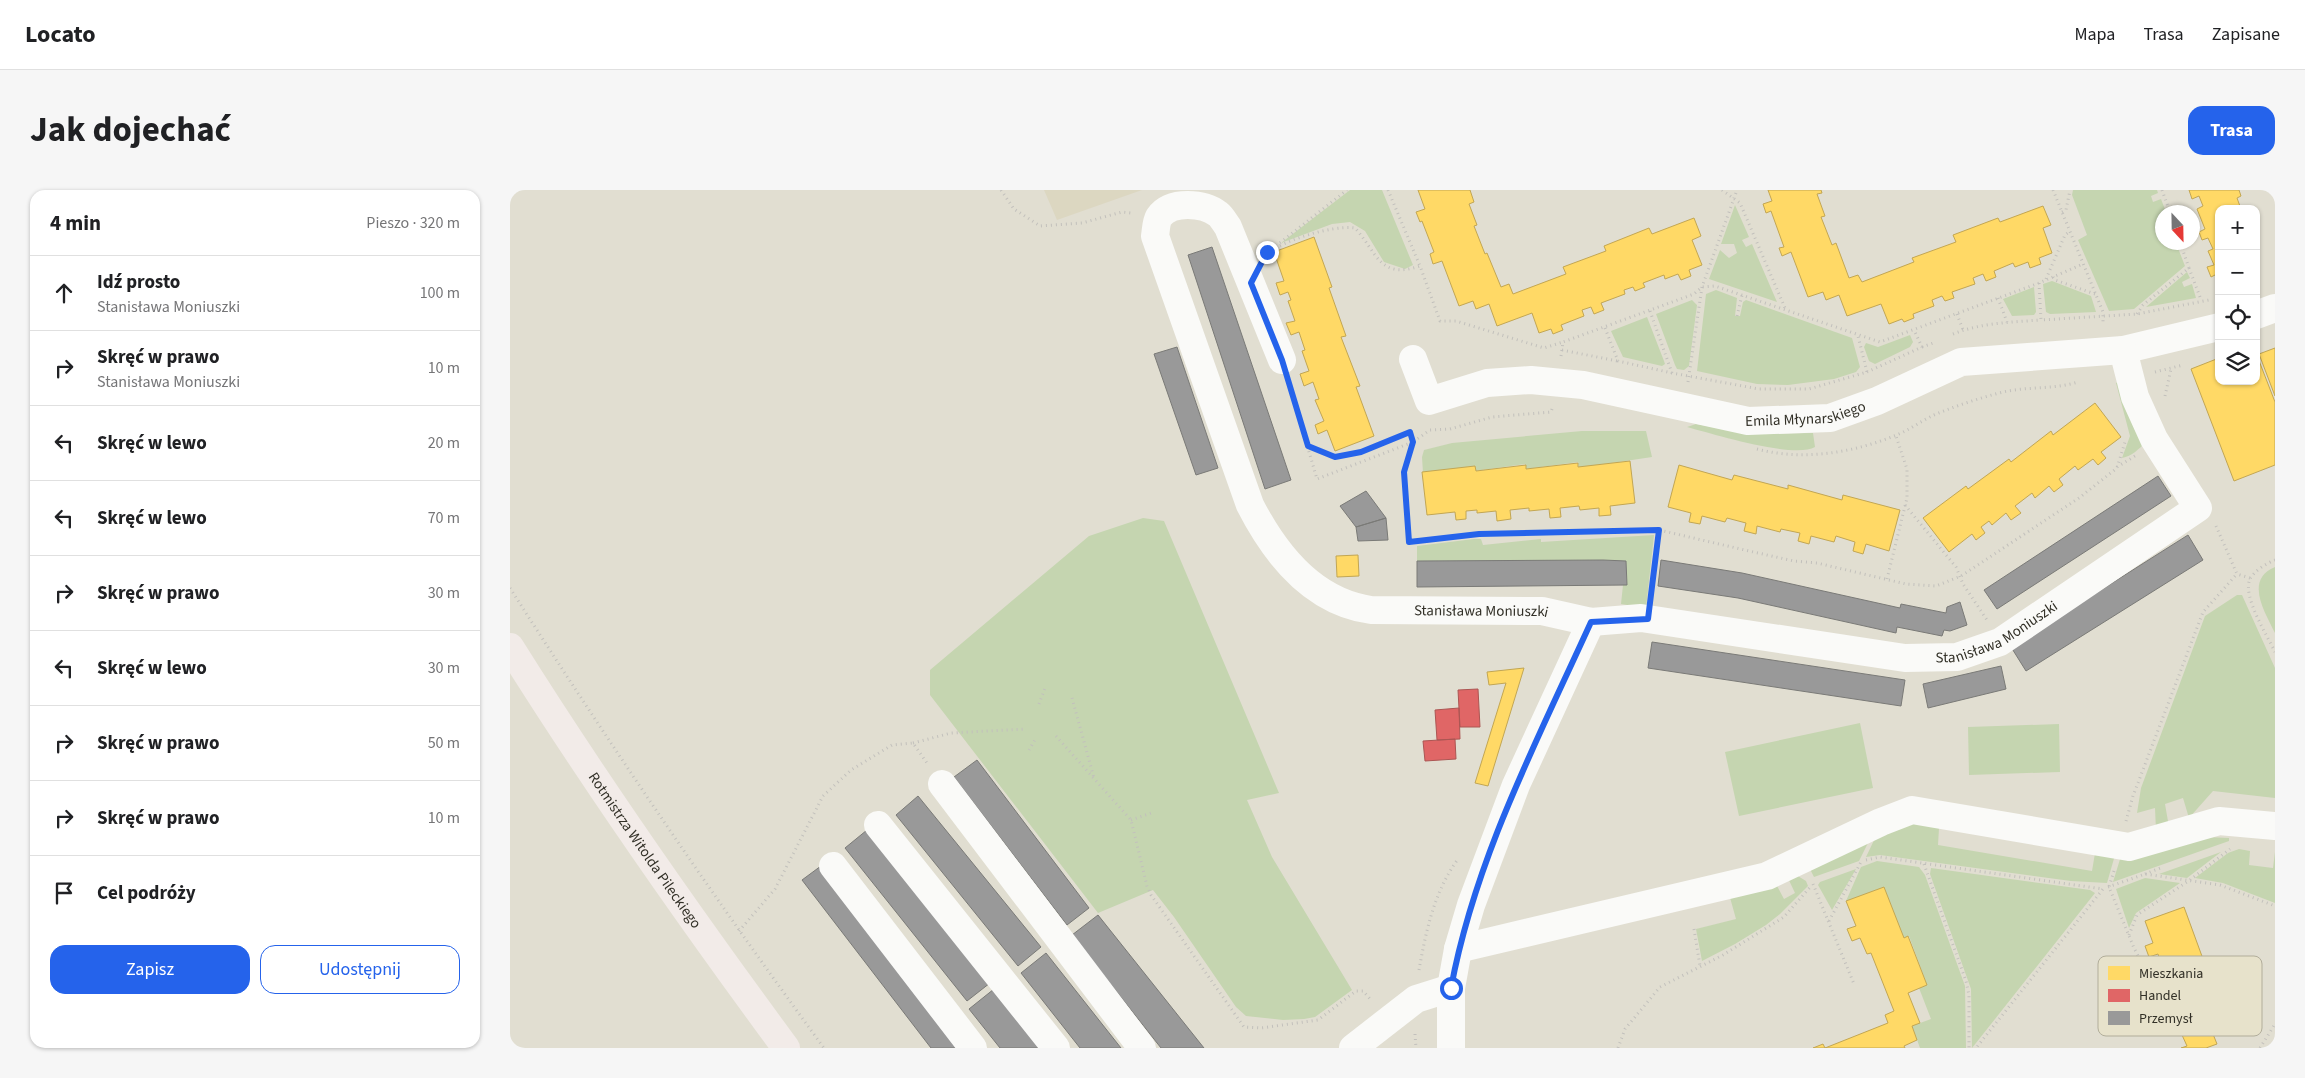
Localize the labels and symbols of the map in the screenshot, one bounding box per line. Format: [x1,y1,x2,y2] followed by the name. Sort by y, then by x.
[2155,205,2200,250] north arrow
[1256,241,1279,264] route end
[1745,396,1869,432] street label: Emila Młynarskiego
[1935,596,2062,668] street label: Stanisława Moniuszki
[1414,600,1550,623] street label: Stanisława Moniuszki
[583,768,706,933] street label: Rotmistrza Witolda Pileckiego
[2098,956,2262,1036] legend
[2139,964,2203,984] text: Mieszkania
[1440,977,1463,1000] route start
[2139,986,2182,1006] text: Handel
[2139,1009,2193,1029] text: Przemysł

